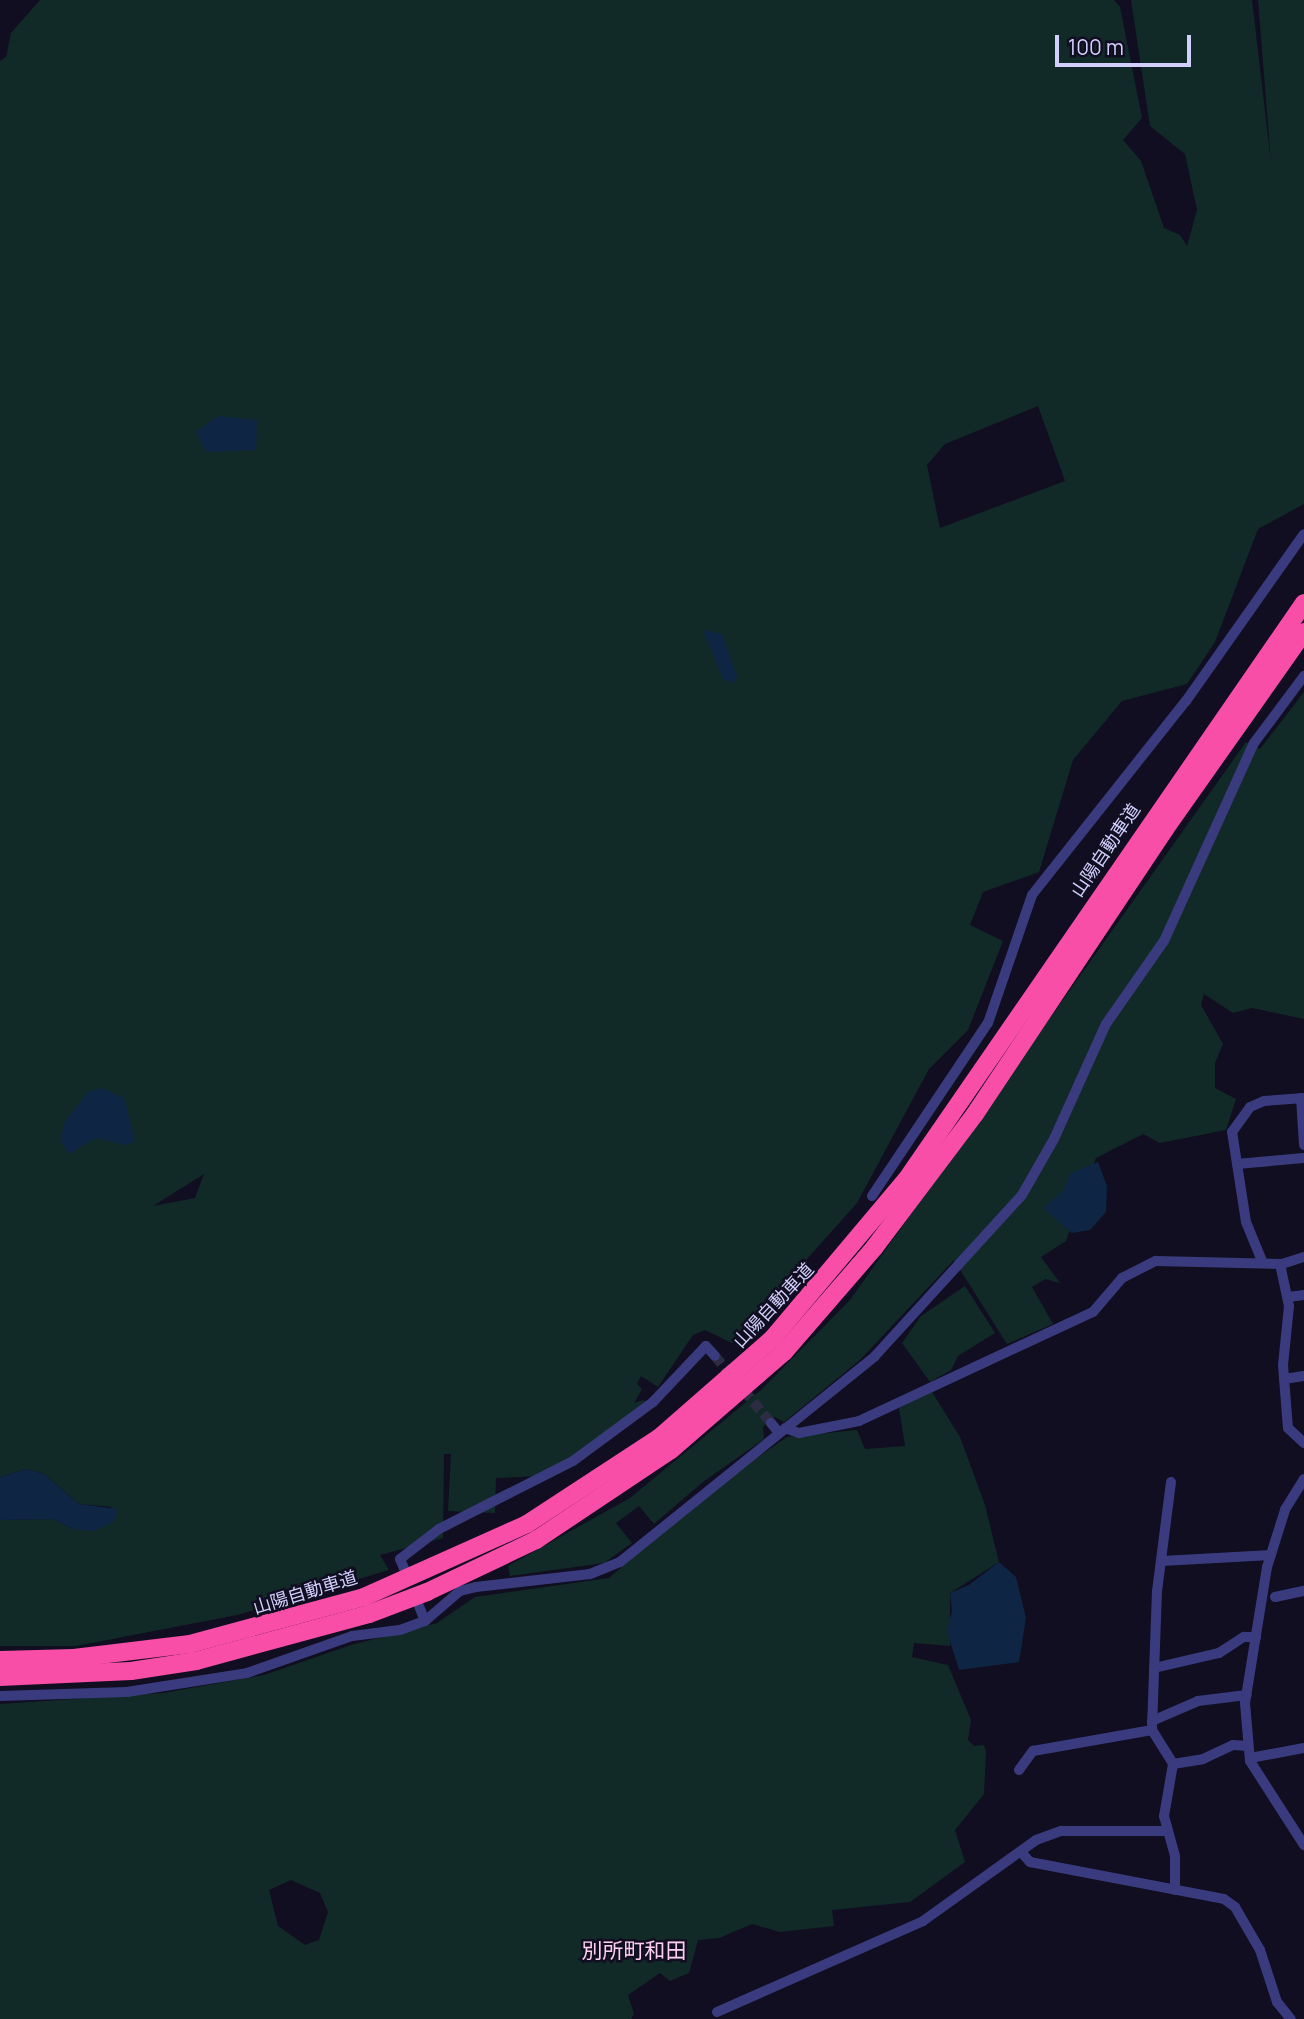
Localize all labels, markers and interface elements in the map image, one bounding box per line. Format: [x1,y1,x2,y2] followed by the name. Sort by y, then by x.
[1059,21,1196,65] scale bar
[1068,33,1124,61] text: 100 m
[1066,799,1144,901] street label: 山陽自動車道
[728,1258,818,1352] street label: 山陽自動車道
[250,1566,360,1618] street label: 山陽自動車道
[582,1937,686,1963] district label: 別所町和田

